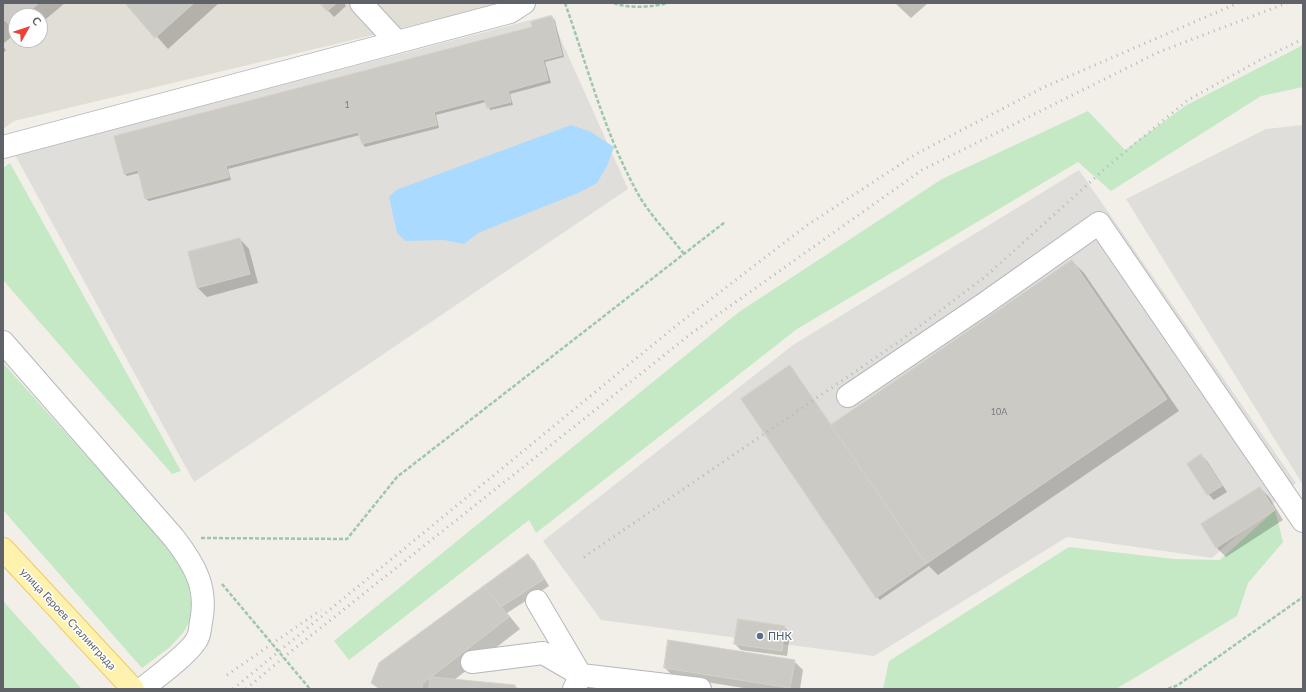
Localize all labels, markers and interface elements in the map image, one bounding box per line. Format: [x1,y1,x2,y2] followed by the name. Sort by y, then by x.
[8,8,48,48] north arrow
[30,14,44,28] text: С
[344,100,350,110] house number: 1
[991,407,1007,417] house number: 10А
[17,565,119,673] street label: улица Героев Сталинграда
[768,629,792,643] place label: ПНК
[755,631,765,641] marker: ПНК

